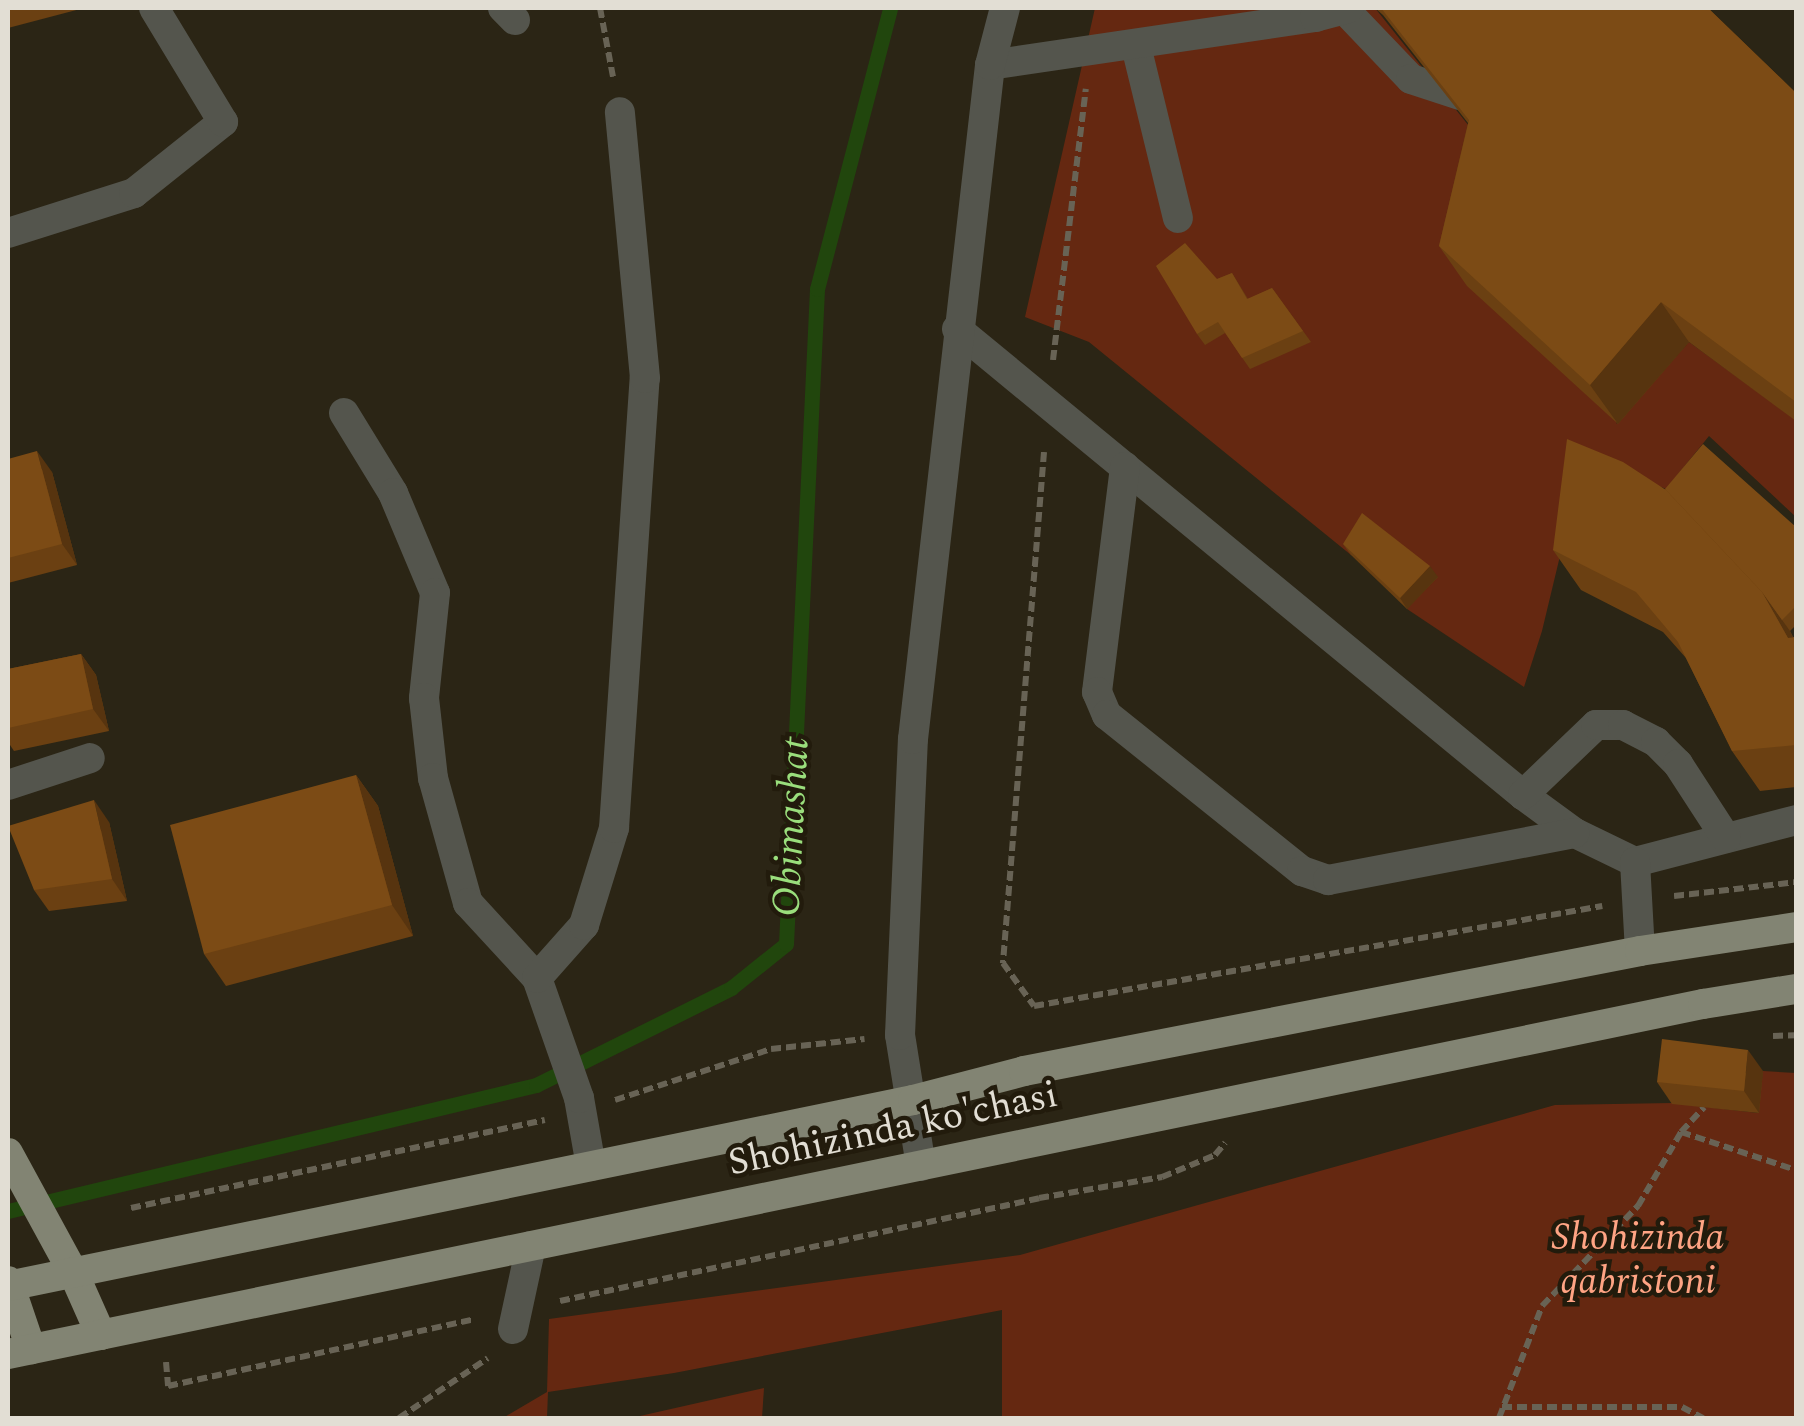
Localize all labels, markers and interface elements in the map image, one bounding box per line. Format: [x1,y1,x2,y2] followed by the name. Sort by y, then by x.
[763,736,821,918] water label: Obimashat
[724,1073,1062,1187] street label: Shohizinda ko'chasi
[1552,1216,1724,1306] park label: Shohizinda qabristoni

